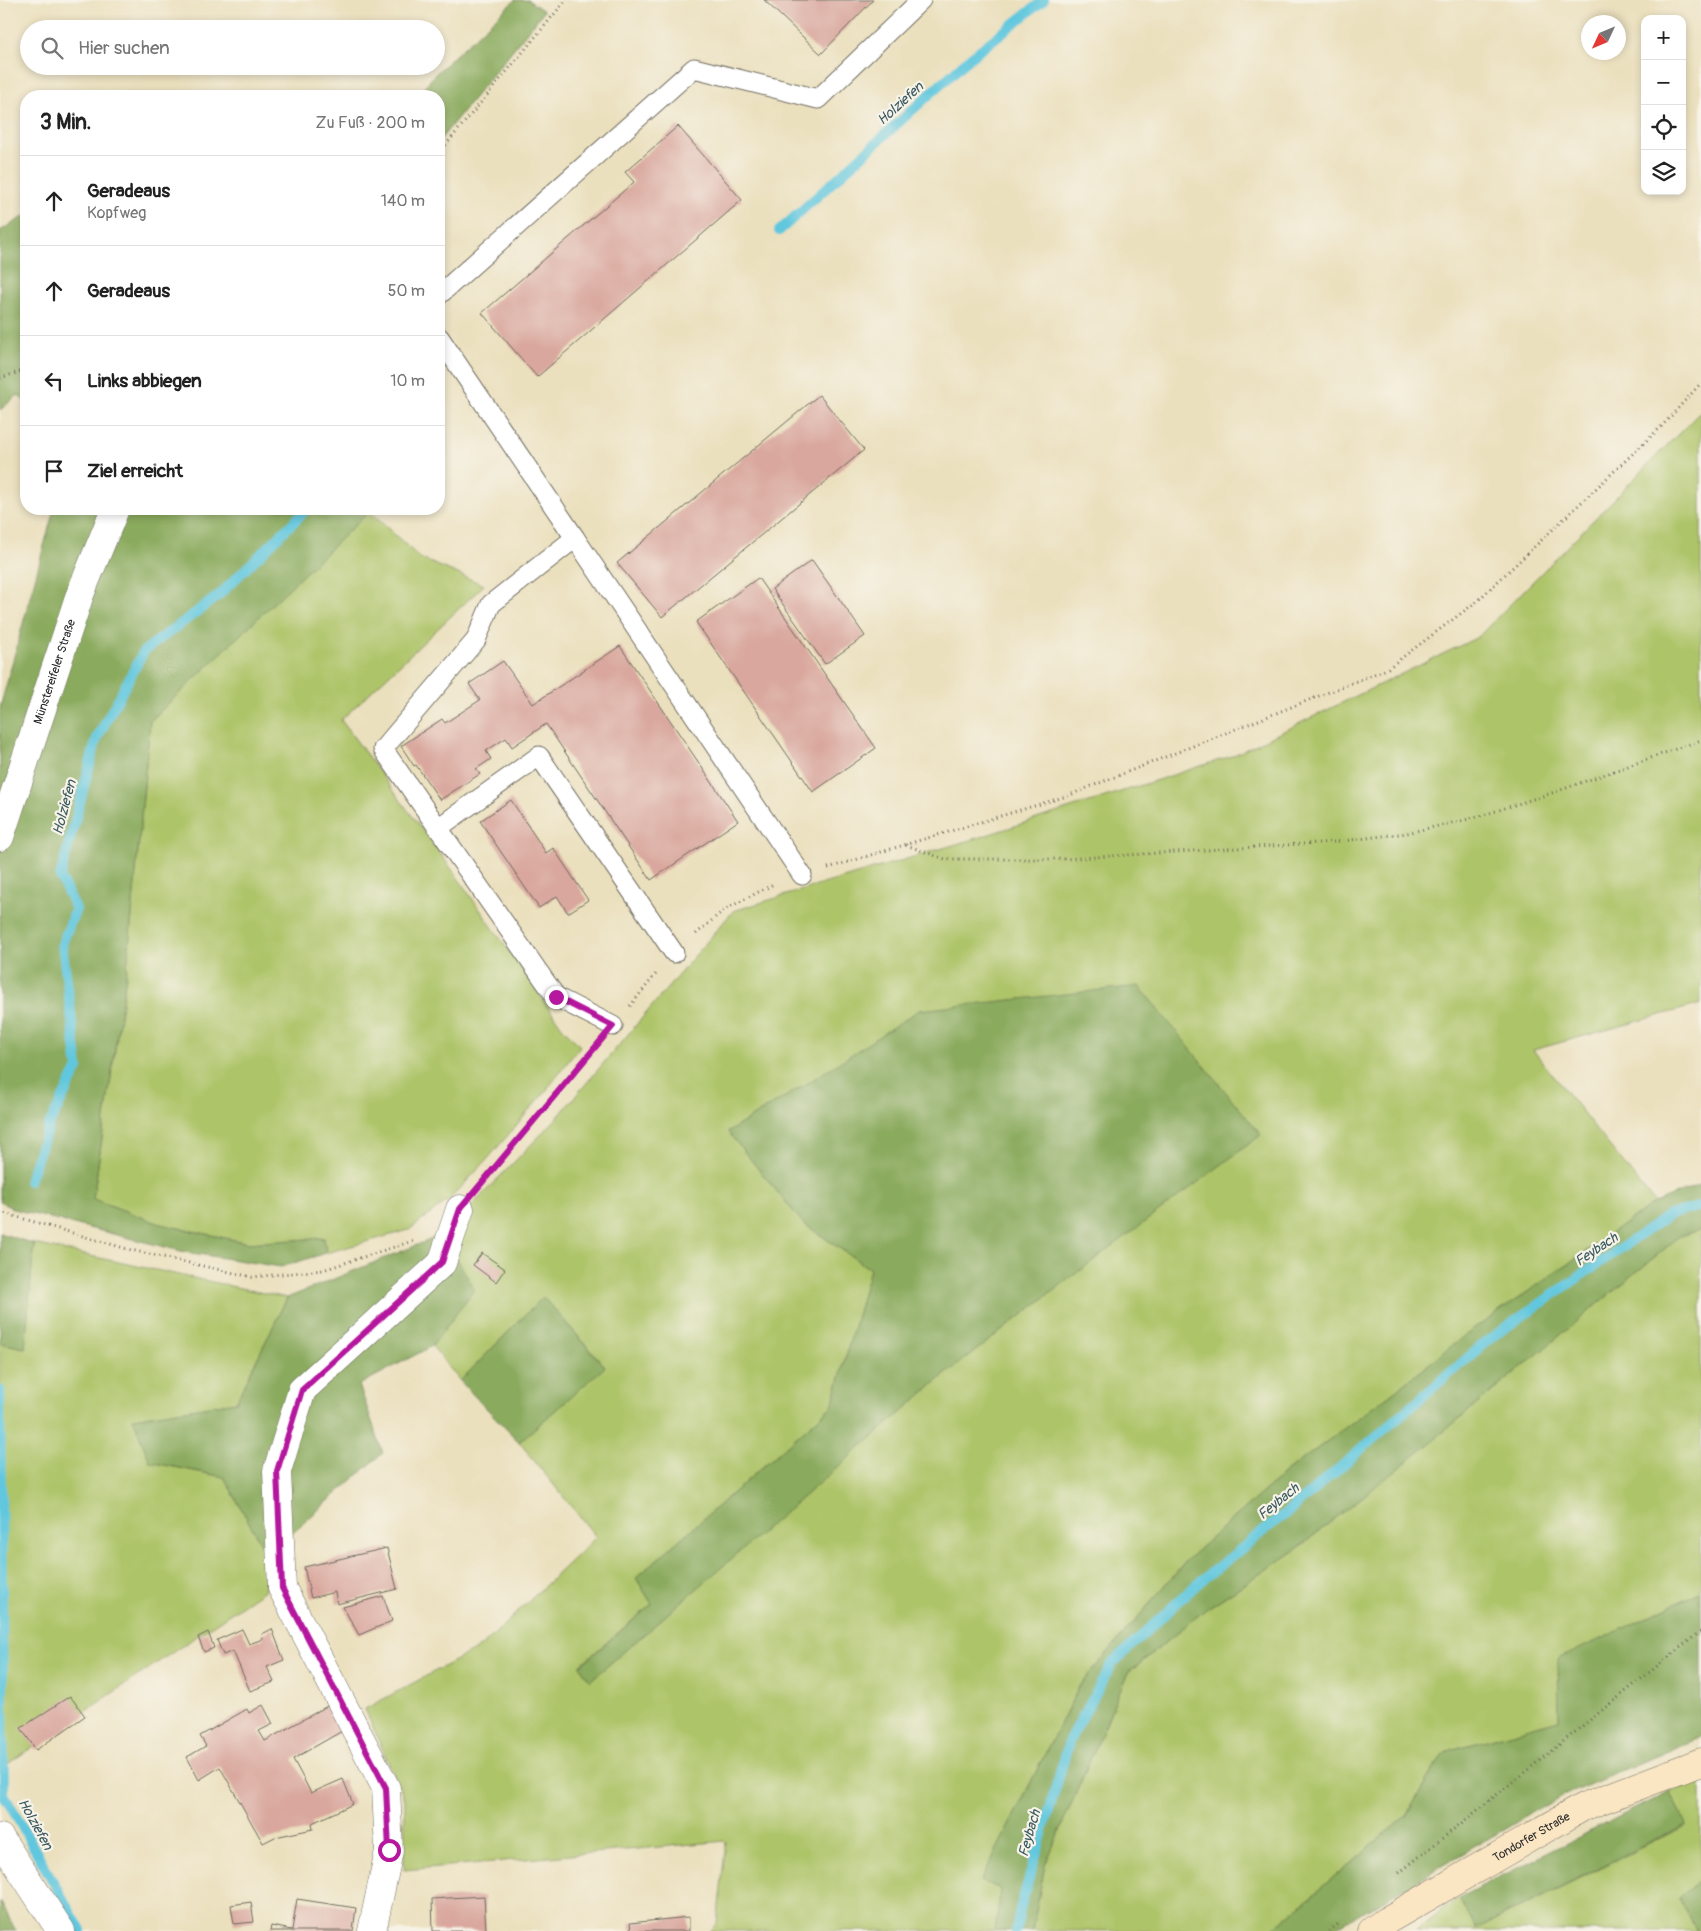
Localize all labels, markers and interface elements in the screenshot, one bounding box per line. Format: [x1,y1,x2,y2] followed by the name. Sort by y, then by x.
[1581,15,1626,60] north arrow
[1641,15,1686,195] map controls
[1641,15,1686,60] button: +
[20,20,445,75] search box
[38,34,66,62] icon: search
[78,36,170,60] text: Hier suchen
[1641,60,1686,105] button: −
[874,78,928,128] water label: Holziefen
[1641,105,1686,150] button: locate
[40,109,91,136] text: 3 Min.
[316,113,425,133] text: Zu Fuß · 200 m
[1641,150,1686,195] button: layers
[87,179,170,203] text: Geradeaus
[40,187,68,215] icon: ahead
[381,191,425,211] text: 140 m
[87,203,146,223] text: Kopfweg
[40,277,68,305] icon: ahead
[87,279,170,303] text: Geradeaus
[388,281,425,301] text: 50 m
[40,367,68,395] icon: left
[87,369,202,393] text: Links abbiegen
[390,371,425,391] text: 10 m
[40,457,68,485] icon: arrive
[87,459,183,483] text: Ziel erreicht
[31,617,79,726] street label: Münstereifeler Straße
[49,777,80,836] water label: Holziefen
[545,986,568,1009] route end
[1572,1228,1622,1270] water label: Feybach
[1254,1479,1303,1523] water label: Feybach
[15,1796,57,1854] water label: Holziefen
[1015,1806,1045,1859] water label: Feybach
[1490,1809,1573,1866] street label: Tondorfer Straße
[378,1839,401,1862] route start

